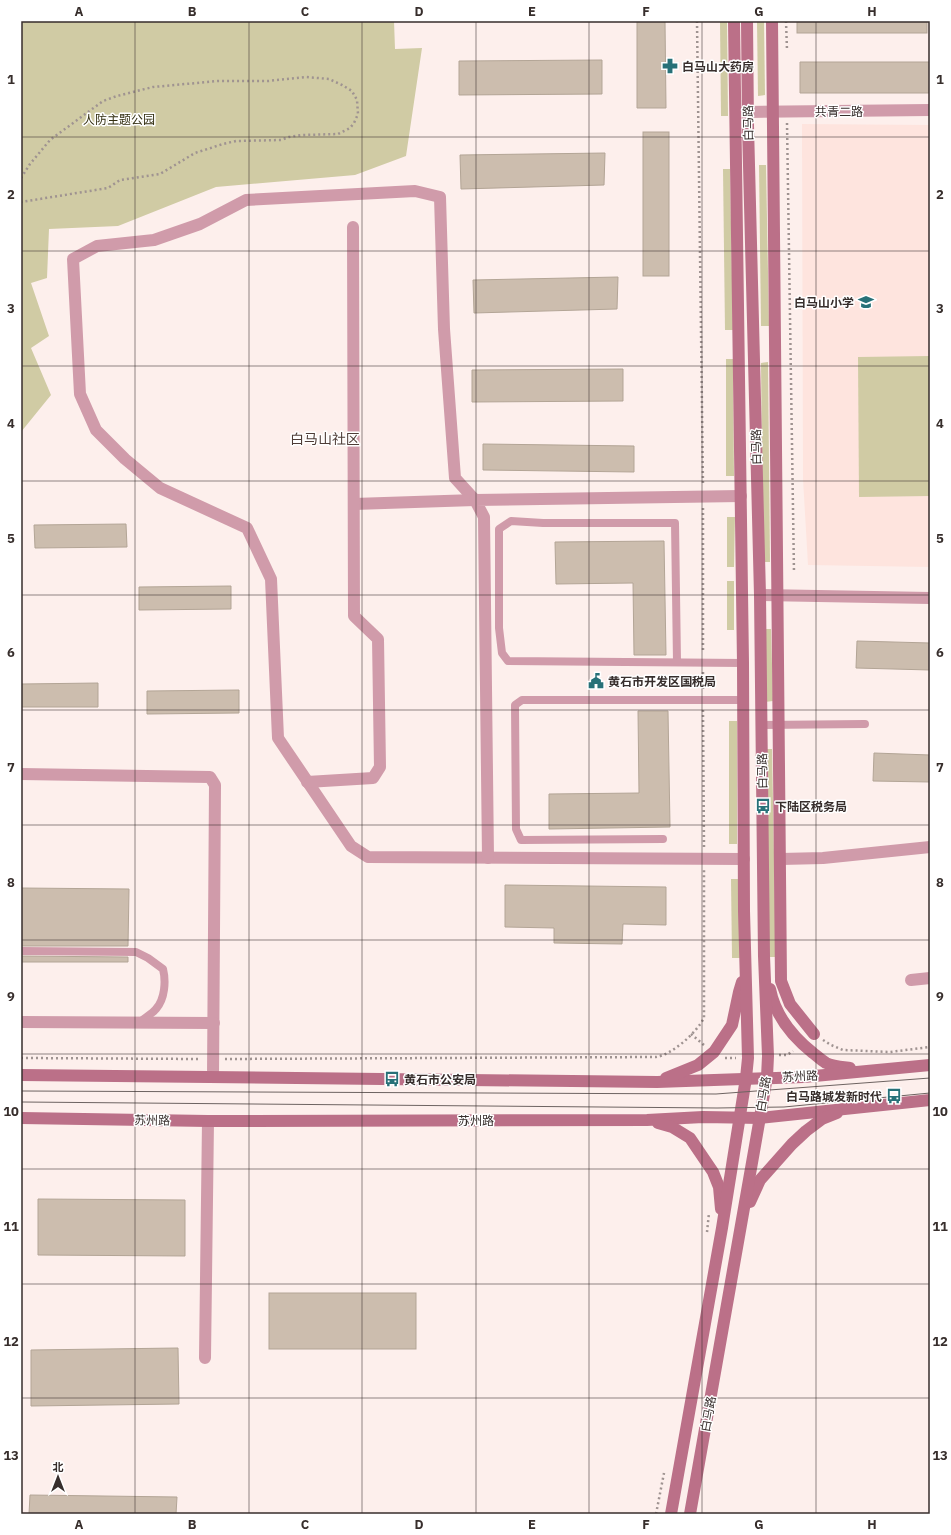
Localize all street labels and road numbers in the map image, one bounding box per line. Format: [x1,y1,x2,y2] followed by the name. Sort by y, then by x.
[815,104,863,119] street label: 共青二路
[740,105,756,141] street label: 白马路
[748,429,764,465] street label: 白马路
[754,753,770,789] street label: 白马路
[782,1068,818,1084] street label: 苏州路
[753,1075,773,1113] street label: 白马路
[134,1112,170,1128] street label: 苏州路
[458,1113,494,1128] street label: 苏州路
[697,1395,719,1433] street label: 白马路

